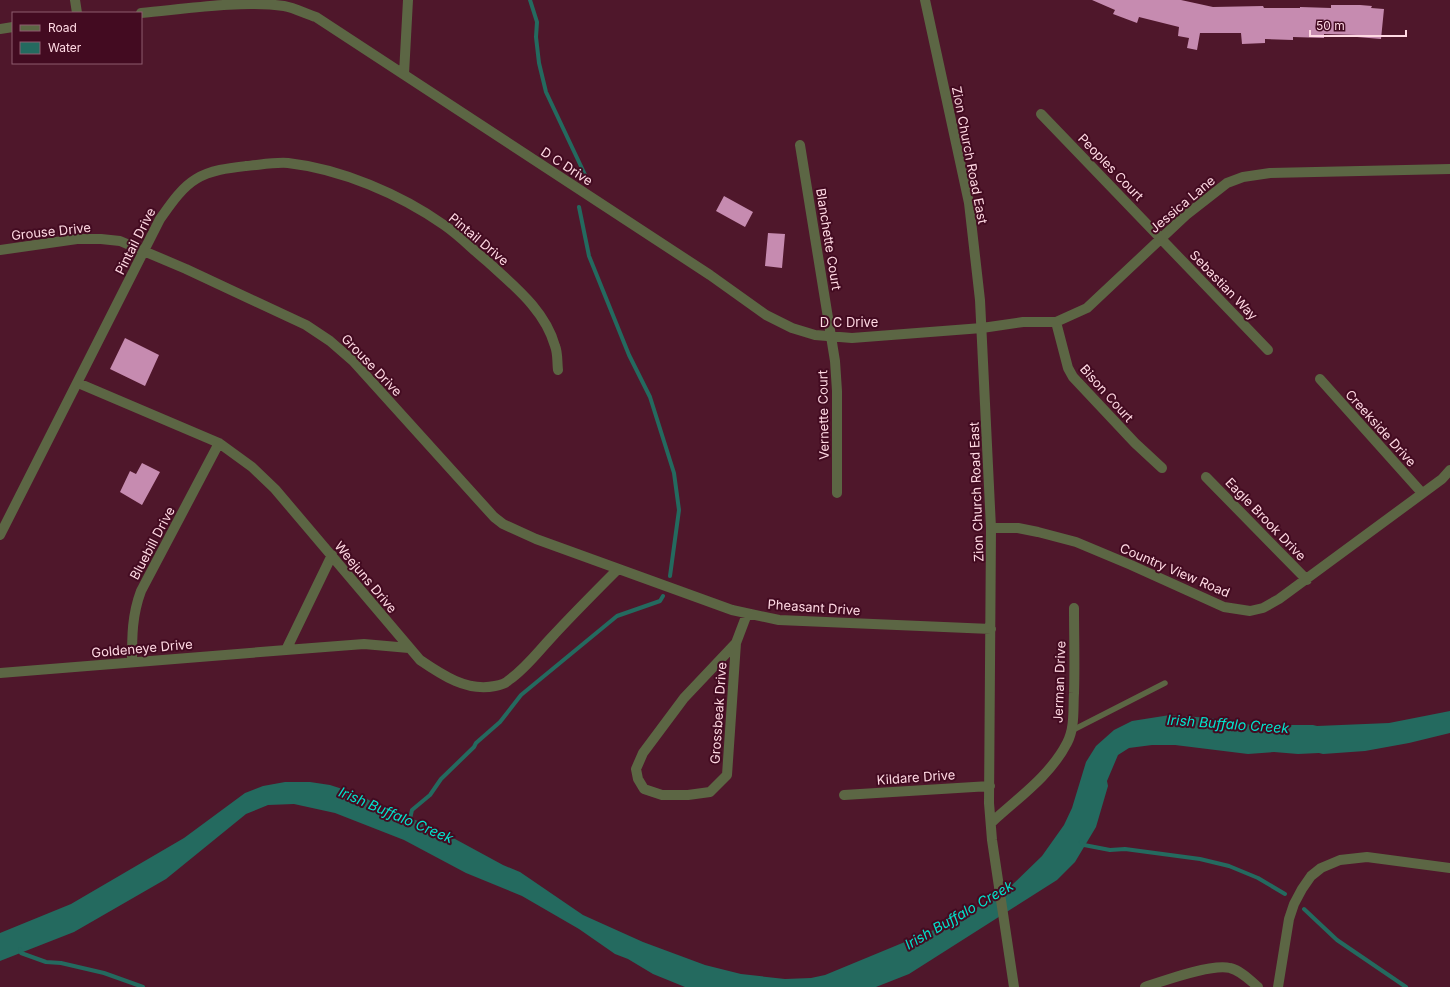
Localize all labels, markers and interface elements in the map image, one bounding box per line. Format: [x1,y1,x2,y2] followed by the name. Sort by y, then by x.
[12,12,142,64] legend
[1310,12,1406,38] scale bar
[1316,18,1345,33] text: 50 m
[48,20,77,35] text: Road
[48,40,82,55] text: Water
[949,85,991,225] street label: Zion Church Road East
[1075,130,1147,204] street label: Peoples Court
[538,143,596,189] street label: D C Drive
[1146,172,1218,236] street label: Jessica Lane
[813,187,845,291] street label: Blanchette Court
[111,205,159,277] street label: Pintail Drive
[446,209,512,269] street label: Pintail Drive
[10,219,92,243] street label: Grouse Drive
[1187,247,1261,323] street label: Sebastian Way
[820,314,878,330] street label: D C Drive
[338,331,406,399] street label: Grouse Drive
[1077,361,1137,425] street label: Bison Court
[814,370,832,460] street label: Vernette Court
[1342,386,1420,470] street label: Creekside Drive
[966,422,986,562] street label: Zion Church Road East
[1222,474,1310,564] street label: Eagle Brook Drive
[126,504,178,582] street label: Bluebill Drive
[331,538,401,616] street label: Weejuns Drive
[1118,540,1232,600] street label: Country View Road
[767,596,861,618] street label: Pheasant Drive
[91,636,193,660] street label: Goldeneye Drive
[1050,641,1068,723] street label: Jerman Drive
[706,662,730,764] street label: Grossbeak Drive
[1166,711,1290,736] water label: Irish Buffalo Creek
[876,766,956,788] street label: Kildare Drive
[336,783,456,846] water label: Irish Buffalo Creek
[901,876,1016,953] water label: Irish Buffalo Creek

